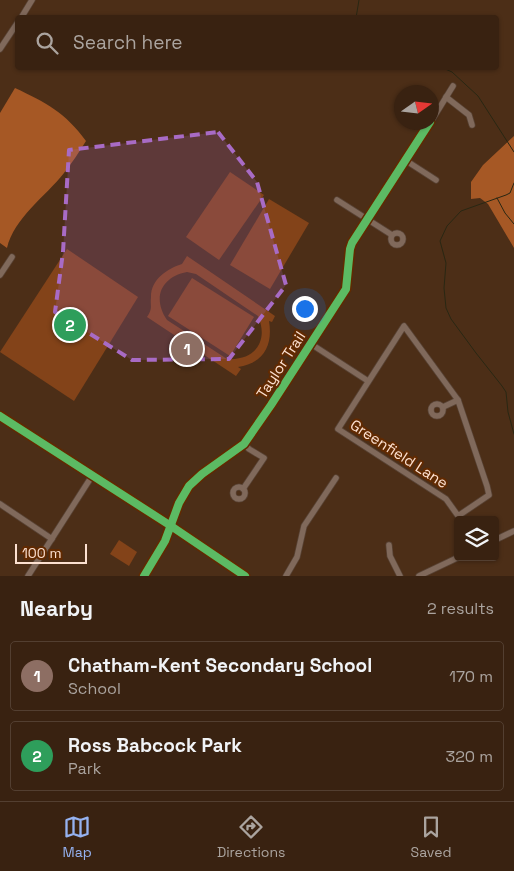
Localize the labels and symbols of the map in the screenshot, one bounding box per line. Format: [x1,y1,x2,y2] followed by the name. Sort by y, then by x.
[394,85,439,130] north arrow
[292,296,318,322] your location
[54,306,86,344] pin: 2
[252,328,309,402] street label: Taylor Trail
[171,330,203,368] pin: 1
[347,415,452,492] street label: Greenfield Lane
[15,541,88,564] scale bar

